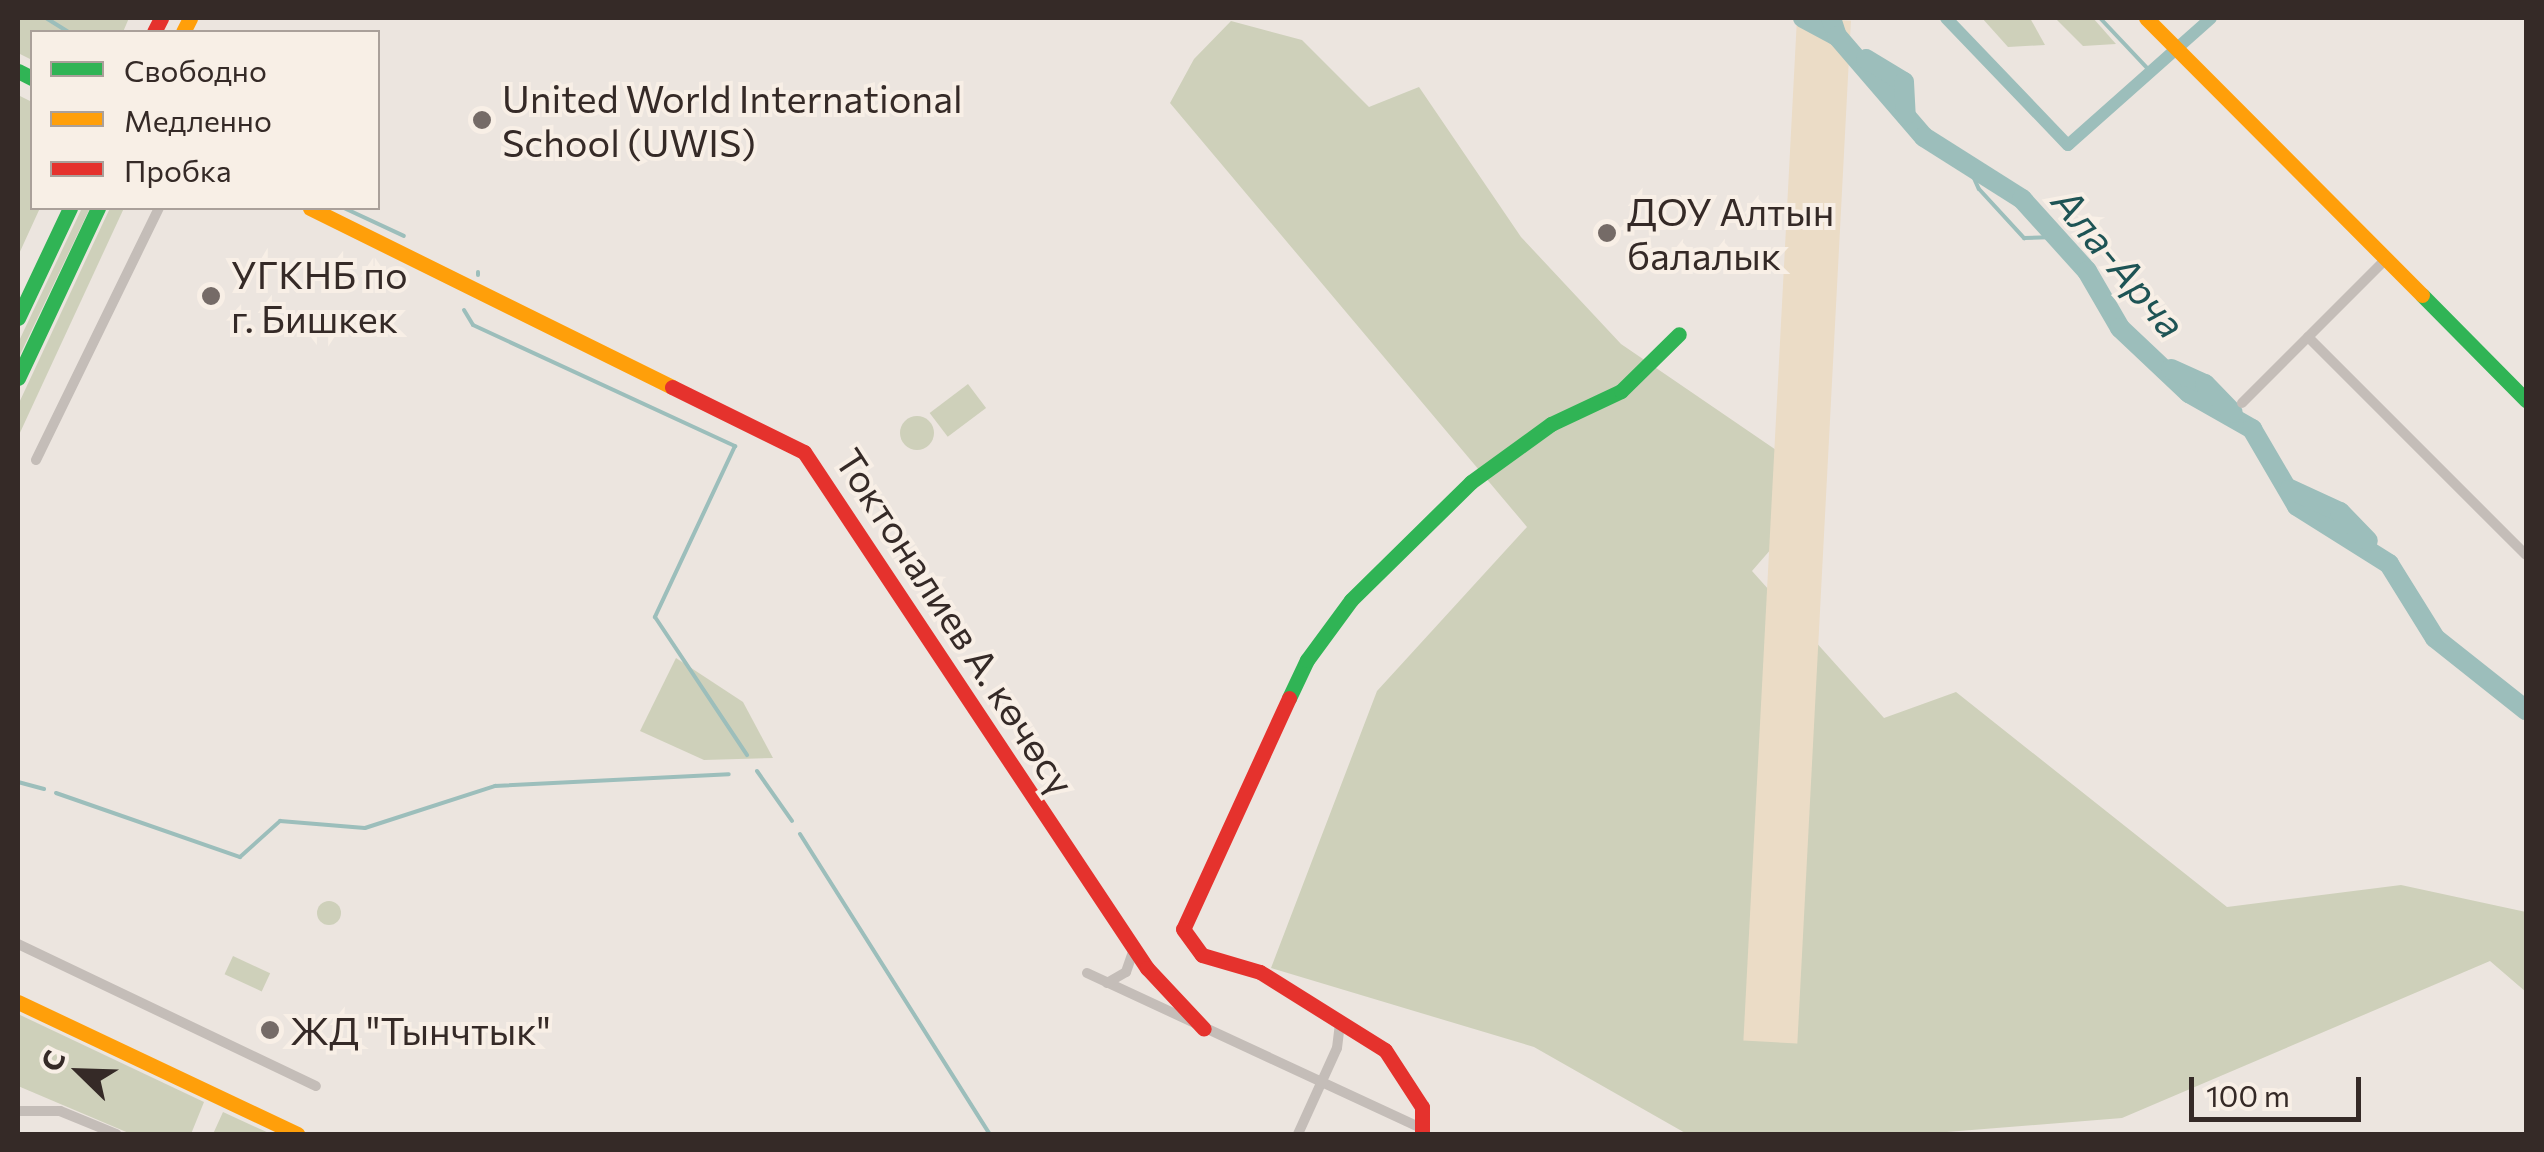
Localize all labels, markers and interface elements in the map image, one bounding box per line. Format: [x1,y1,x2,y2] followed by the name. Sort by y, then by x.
[30,30,380,210] legend
[124,51,267,88] text: Свободно
[502,75,963,164] place label: United World International School (UWIS)
[124,101,272,138] text: Медленно
[471,109,493,131] marker: United World International School (UWIS)
[124,151,232,188] text: Пробка
[2044,177,2196,347] water label: Ала-Арча
[1627,188,1834,278] place label: ДОУ Алтын балалык
[1596,222,1618,244] marker: ДОУ Алтын балалык
[231,251,408,340] place label: УГКНБ по г. Бишкек
[200,285,222,307] marker: УГКНБ по г. Бишкек
[827,440,1085,802] street label: Токтоналиев А. көчөсү
[290,1007,551,1053] place label: ЖД "Тынчтык"
[259,1019,281,1041] marker: ЖД "Тынчтык"
[30,1022,130,1122] north arrow
[33,1045,72,1076] text: С
[2194,1057,2366,1119] scale bar
[2206,1076,2290,1113] text: 100 m

